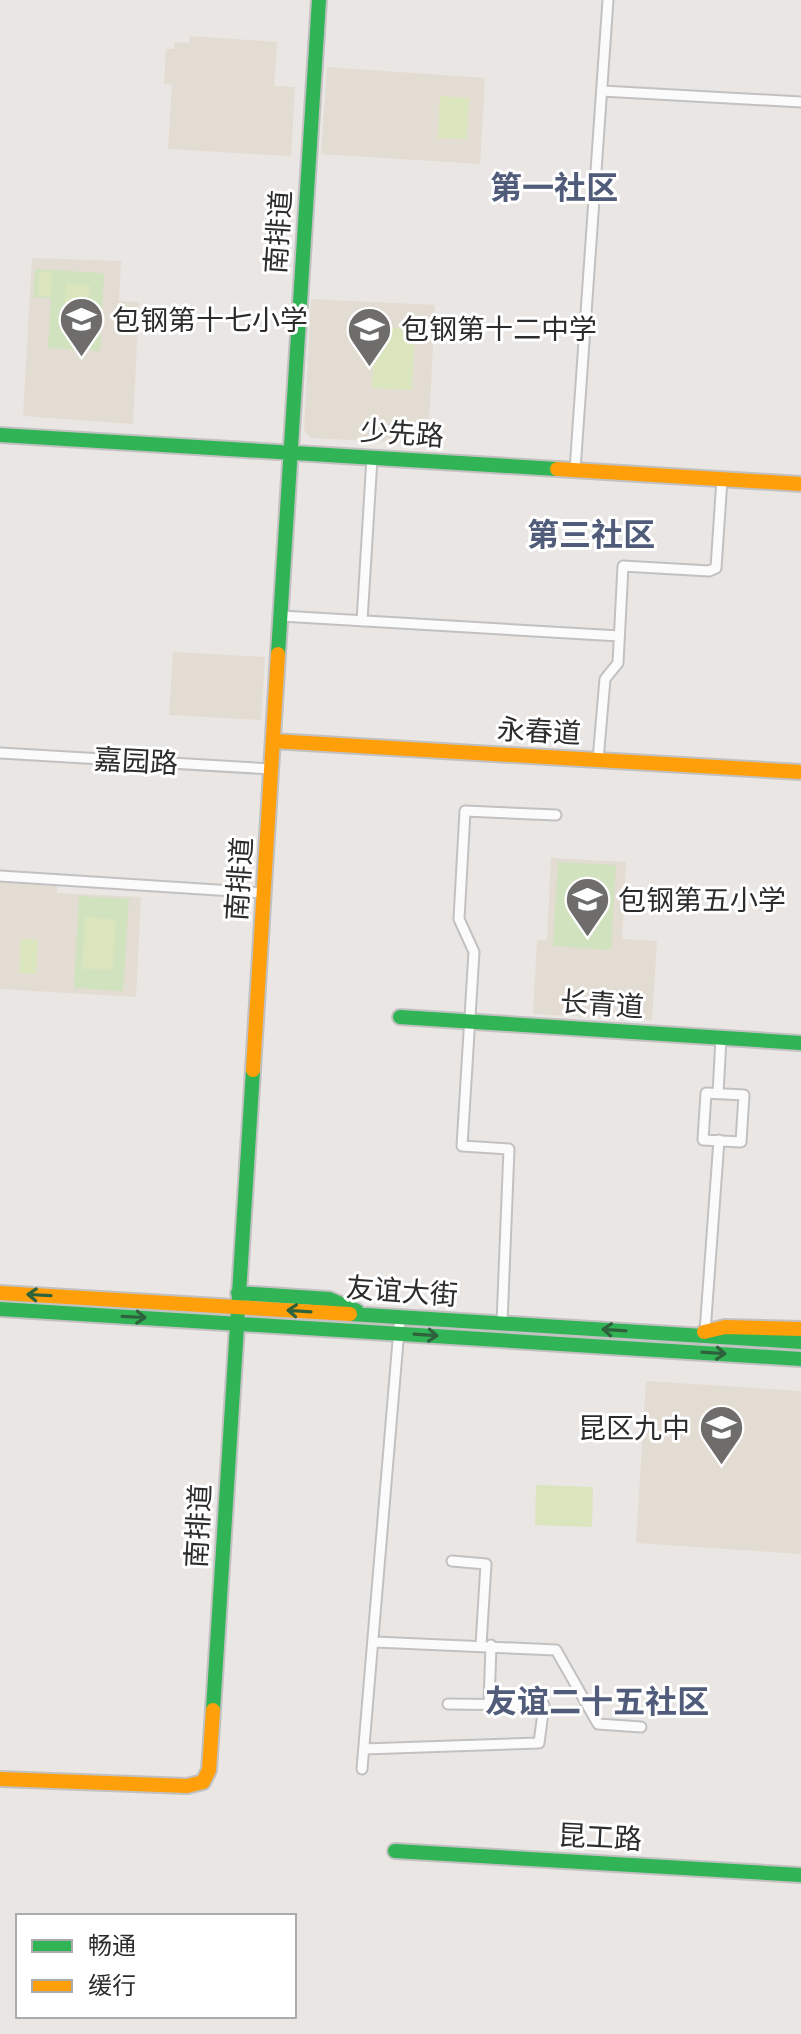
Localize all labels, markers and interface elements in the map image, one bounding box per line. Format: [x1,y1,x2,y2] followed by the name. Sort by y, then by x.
[490,167,618,206] district label: 第一社区
[257,189,297,275] street label: 南排道
[57,296,105,359] school or university icon: 包钢第十七小学
[112,302,308,336] place label: 包钢第十七小学
[346,305,394,368] school or university icon: 包钢第十二中学
[401,311,597,345] place label: 包钢第十二中学
[359,412,445,452] street label: 少先路
[527,514,655,553] district label: 第三社区
[496,711,582,749] street label: 永春道
[93,741,179,779] street label: 嘉园路
[218,836,258,922] street label: 南排道
[563,876,611,939] school or university icon: 包钢第五小学
[618,882,786,916] place label: 包钢第五小学
[559,983,645,1023] street label: 长青道
[345,1269,459,1311] street label: 友谊大街
[26,1287,53,1302] one-way arrow
[286,1303,313,1318] one-way arrow
[120,1309,147,1324] one-way arrow
[601,1323,628,1338] one-way arrow
[412,1328,439,1343] one-way arrow
[700,1346,727,1361] one-way arrow
[697,1404,745,1467] school or university icon: 昆区九中
[578,1410,690,1444] place label: 昆区九中
[178,1483,216,1569] street label: 南排道
[485,1681,709,1720] district label: 友谊二十五社区
[557,1817,643,1855] street label: 昆工路
[16,1914,296,2018] legend
[88,1930,136,1959] text: 畅通
[88,1970,136,1999] text: 缓行

